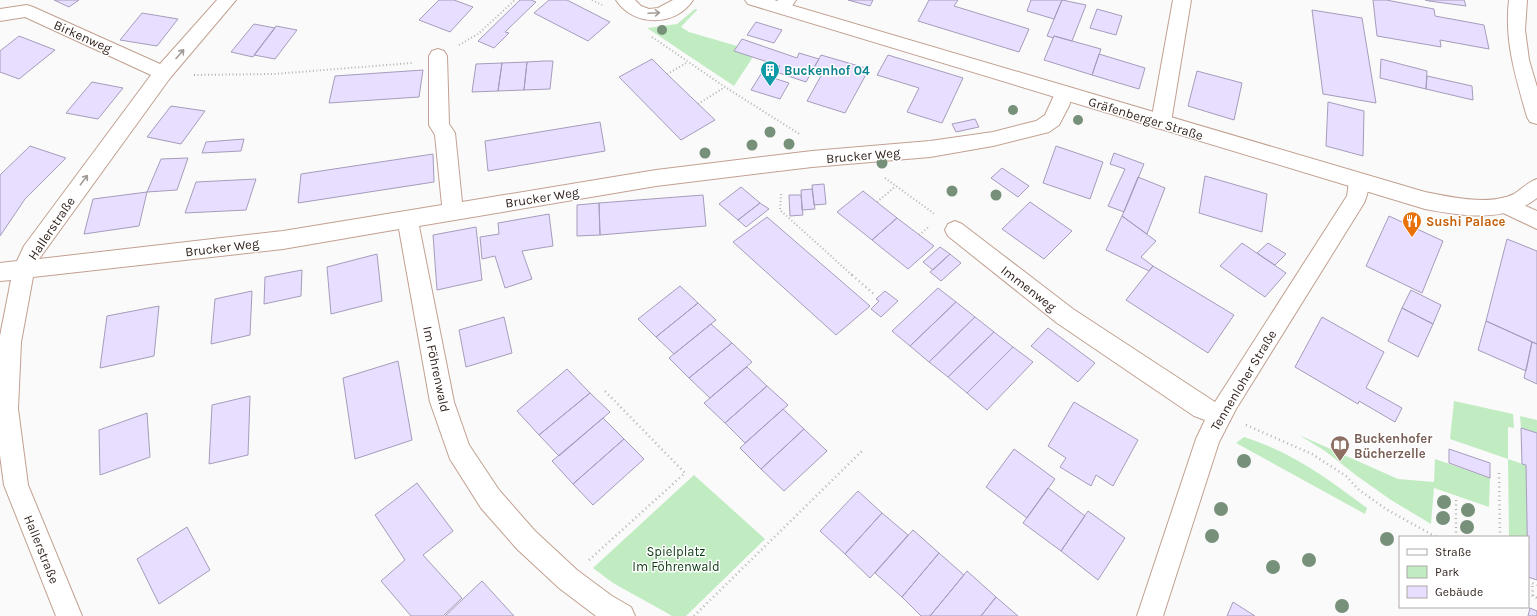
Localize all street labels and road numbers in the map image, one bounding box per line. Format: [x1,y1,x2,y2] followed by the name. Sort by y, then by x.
[51,17,115,56] street label: Birkenweg
[1087,94,1205,143] street label: Gräfenberger Straße
[825,145,901,166] street label: Brucker Weg
[504,184,581,211] street label: Brucker Weg
[25,194,78,263] street label: Hallerstraße
[184,235,261,259] street label: Brucker Weg
[998,262,1060,315] street label: Immenweg
[420,325,453,413] street label: Im Föhrenwald
[1207,327,1280,433] street label: Tennenloher Straße
[21,513,62,586] street label: Hallerstraße

